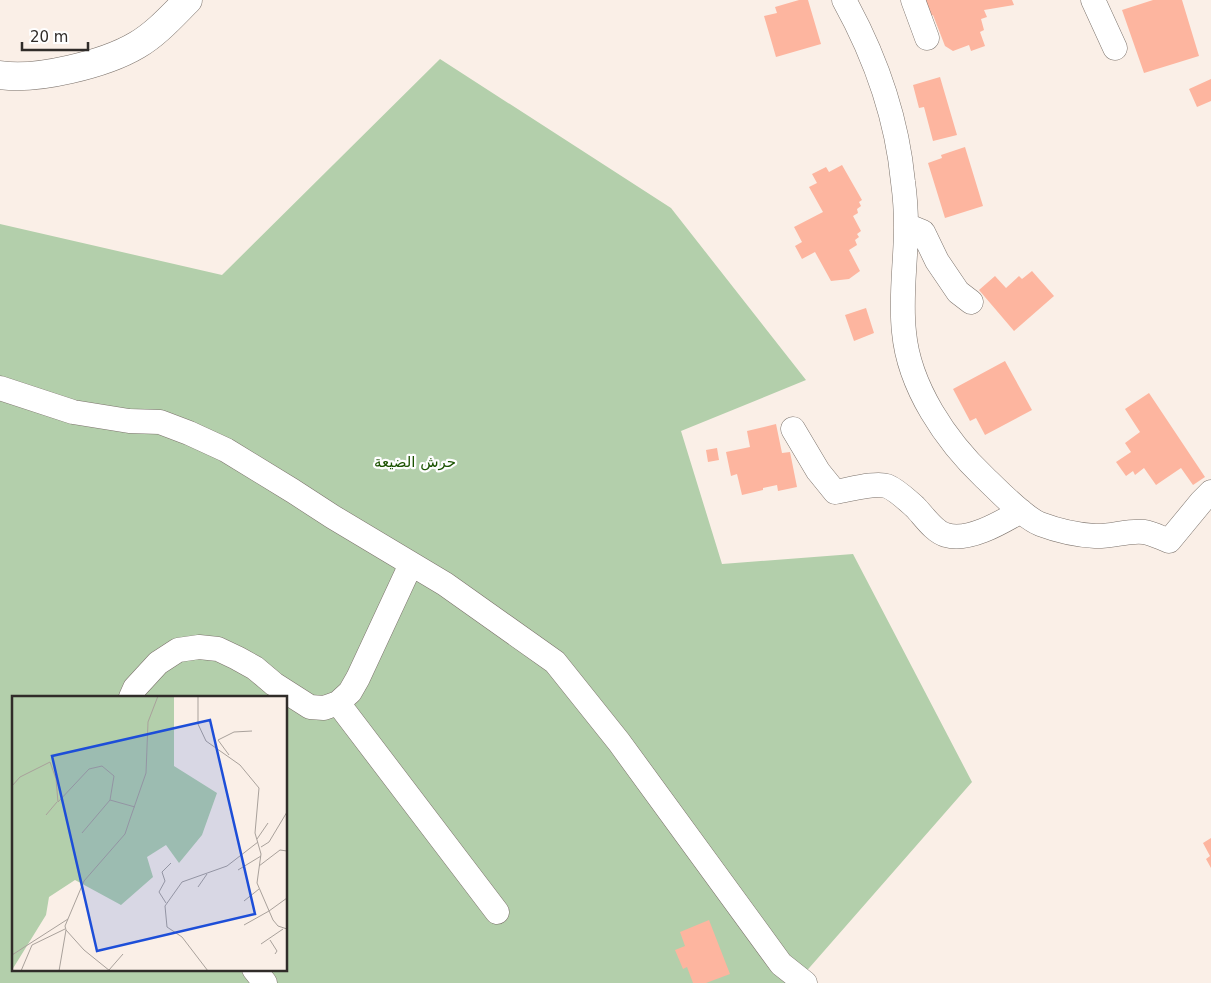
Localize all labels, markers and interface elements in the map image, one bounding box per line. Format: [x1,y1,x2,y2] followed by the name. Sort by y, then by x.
[22,20,89,52] scale bar
[30,28,68,46] text: 20 m
[374,453,456,471] park label: حرش الضيعة
[12,696,288,970] inset map

